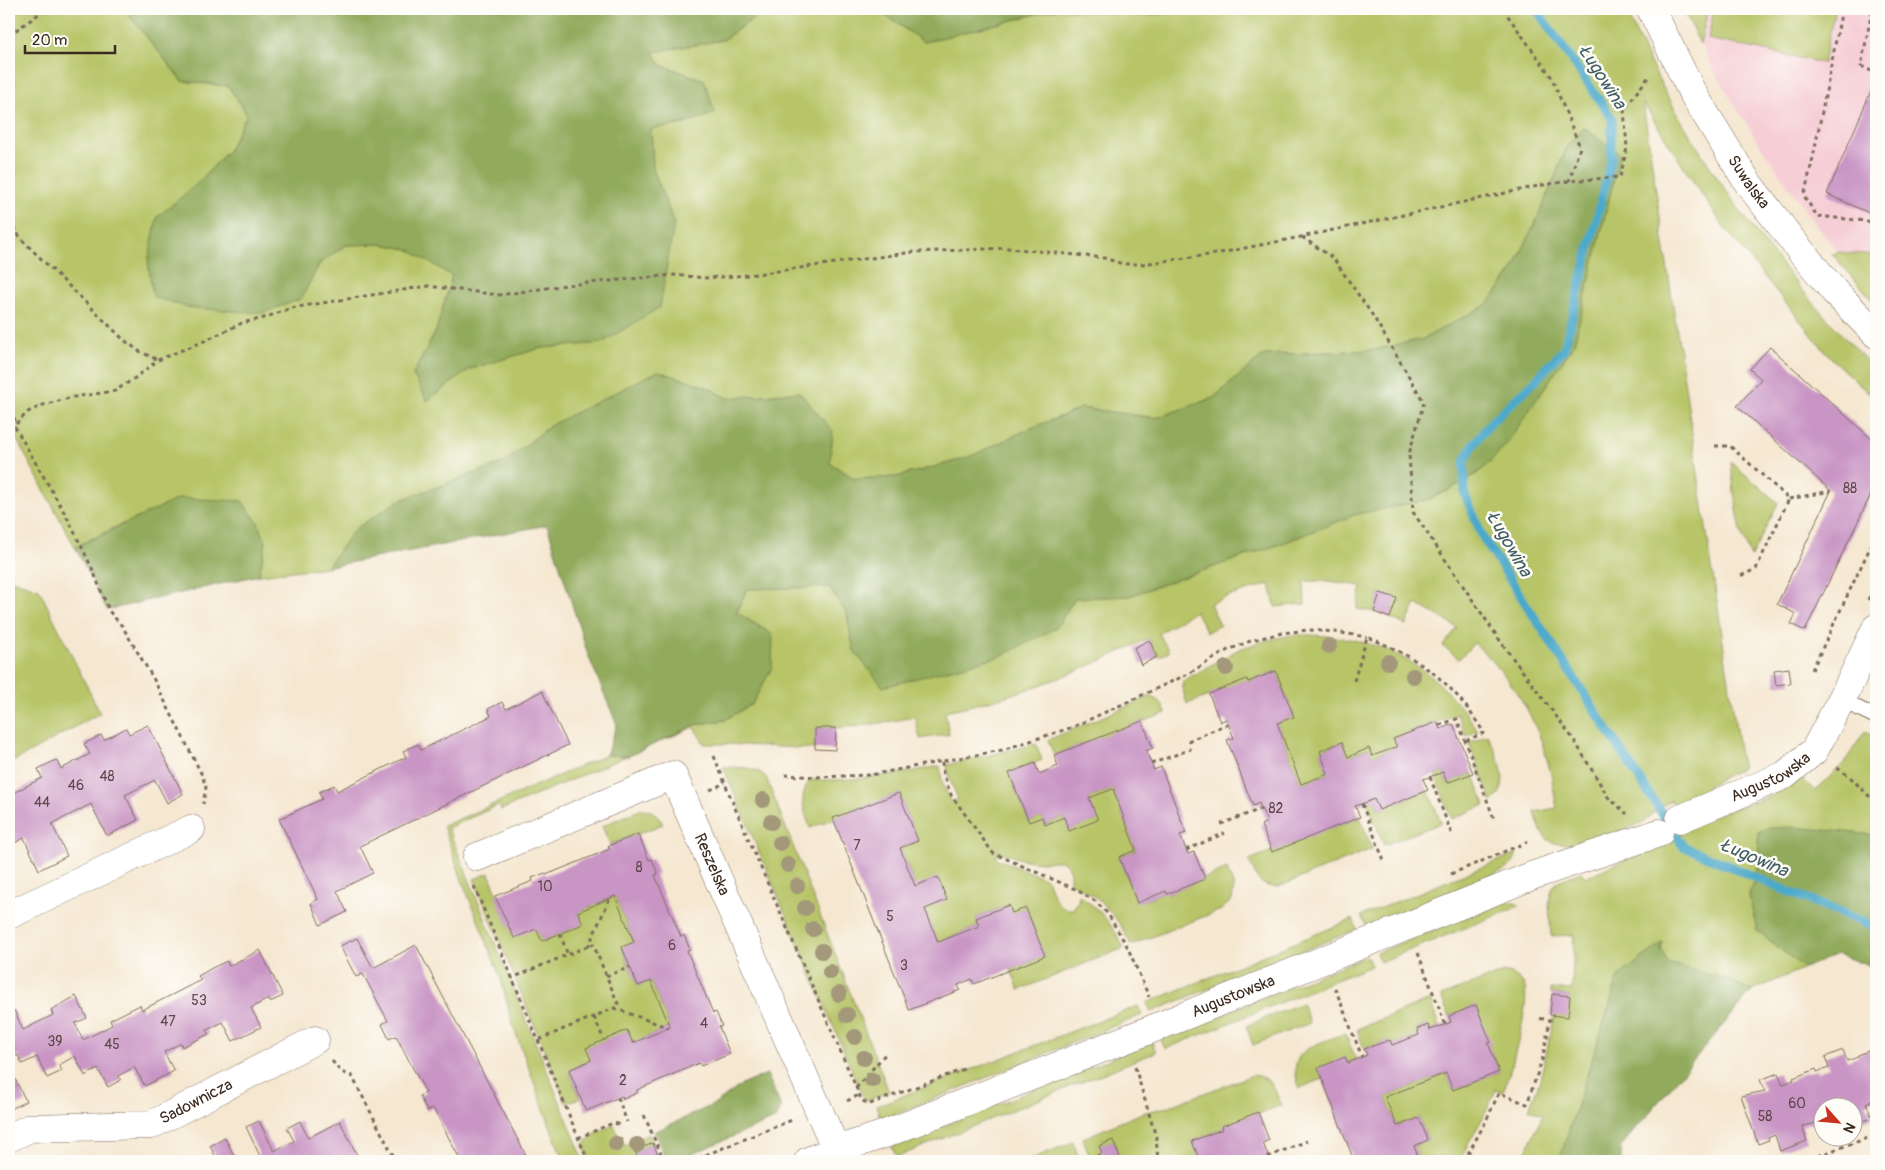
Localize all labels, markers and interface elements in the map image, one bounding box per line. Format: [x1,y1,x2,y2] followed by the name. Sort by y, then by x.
[25,22,115,54] scale bar
[32,31,67,50] text: 20 m
[1573,41,1632,115] water label: Ługowina
[1723,152,1774,213] street label: Suwalska
[1843,480,1857,497] house number: 88
[1481,507,1538,582] water label: Ługowina
[1728,748,1815,807] street label: Augustowska
[99,768,115,785] house number: 48
[68,777,84,794] house number: 46
[34,794,50,811] house number: 44
[1269,800,1284,817] house number: 82
[690,830,734,899] street label: Reszelska
[1717,833,1793,883] water label: Ługowina
[853,837,861,854] house number: 7
[635,859,643,876] house number: 8
[537,878,553,895] house number: 10
[886,908,894,925] house number: 5
[668,937,676,954] house number: 6
[900,957,908,974] house number: 3
[1189,971,1278,1022] street label: Augustowska
[191,992,207,1009] house number: 53
[160,1013,176,1030] house number: 47
[700,1015,708,1032] house number: 4
[47,1033,63,1050] house number: 39
[104,1036,120,1053] house number: 45
[619,1072,627,1089] house number: 2
[156,1075,236,1129] street label: Sadownicza
[1788,1095,1806,1112] house number: 60
[1812,1098,1862,1148] north arrow
[1758,1108,1772,1125] house number: 58
[1839,1120,1859,1136] text: N

